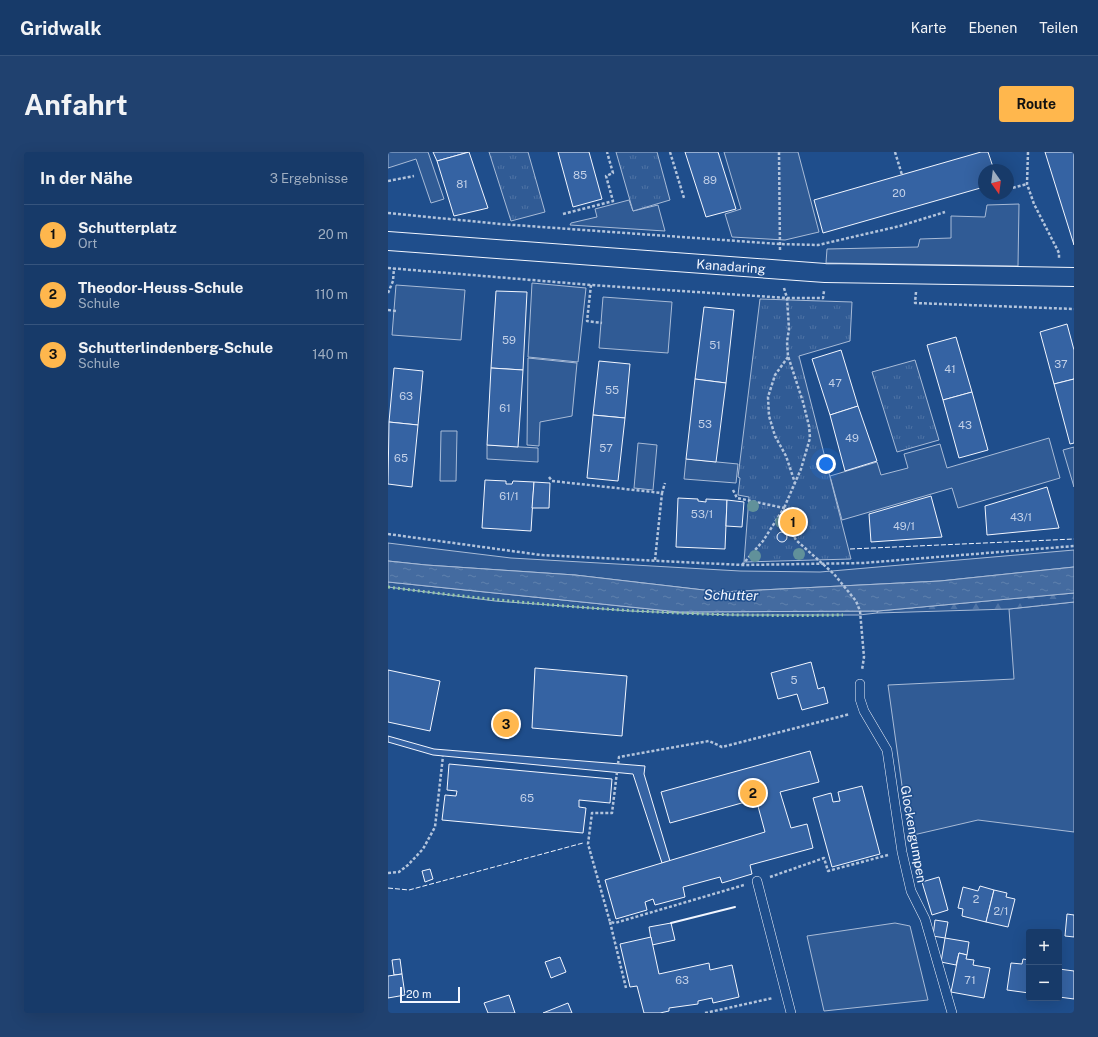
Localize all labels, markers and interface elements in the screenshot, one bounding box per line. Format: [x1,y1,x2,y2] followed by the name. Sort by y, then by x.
[20,17,101,39] text: Gridwalk
[911,20,946,36] text: Karte
[968,20,1017,36] text: Ebenen
[1039,20,1078,36] text: Teilen
[999,86,1074,122] button: Route
[24,88,128,121] text: Anfahrt
[978,164,1014,200] north arrow
[40,168,133,188] text: In der Nähe
[573,169,587,181] house number: 85
[270,171,348,186] text: 3 Ergebnisse
[703,174,717,186] house number: 89
[456,178,468,190] house number: 81
[892,187,906,199] house number: 20
[78,219,177,236] text: Schutterplatz
[50,227,56,242] text: 1
[318,227,348,242] text: 20 m
[78,236,97,251] text: Ort
[696,257,766,277] street label: Kanadaring
[78,279,243,296] text: Theodor-Heuss-Schule
[49,287,57,302] text: 2
[315,287,348,302] text: 110 m
[78,296,120,311] text: Schule
[502,334,516,346] house number: 59
[78,339,273,356] text: Schutterlindenberg-Schule
[709,339,721,351] house number: 51
[49,347,57,362] text: 3
[312,347,348,362] text: 140 m
[78,356,120,371] text: Schule
[1054,358,1068,370] house number: 37
[944,363,956,375] house number: 41
[828,377,842,389] house number: 47
[605,384,619,396] house number: 55
[399,390,413,402] house number: 63
[499,402,511,414] house number: 61
[698,418,712,430] house number: 53
[958,419,972,431] house number: 43
[845,432,859,444] house number: 49
[599,442,613,454] house number: 57
[394,452,408,464] house number: 65
[816,454,836,474] your location
[499,490,519,502] house number: 61/1
[780,507,806,537] pin: 1
[691,508,713,520] house number: 53/1
[1010,511,1032,523] house number: 43/1
[893,520,915,532] house number: 49/1
[703,587,759,603] water label: Schutter
[790,674,798,686] house number: 5
[493,709,519,739] pin: 3
[740,778,766,808] pin: 2
[898,784,929,884] street label: Glockengumpen
[520,792,534,804] house number: 65
[973,893,980,905] house number: 2
[994,905,1008,917] house number: 2/1
[1026,929,1062,1001] map controls
[1026,929,1062,965] button: +
[1026,965,1062,1001] button: −
[675,974,689,986] house number: 63
[964,974,976,986] house number: 71
[400,985,460,1004] scale bar
[406,988,431,1000] text: 20 m

